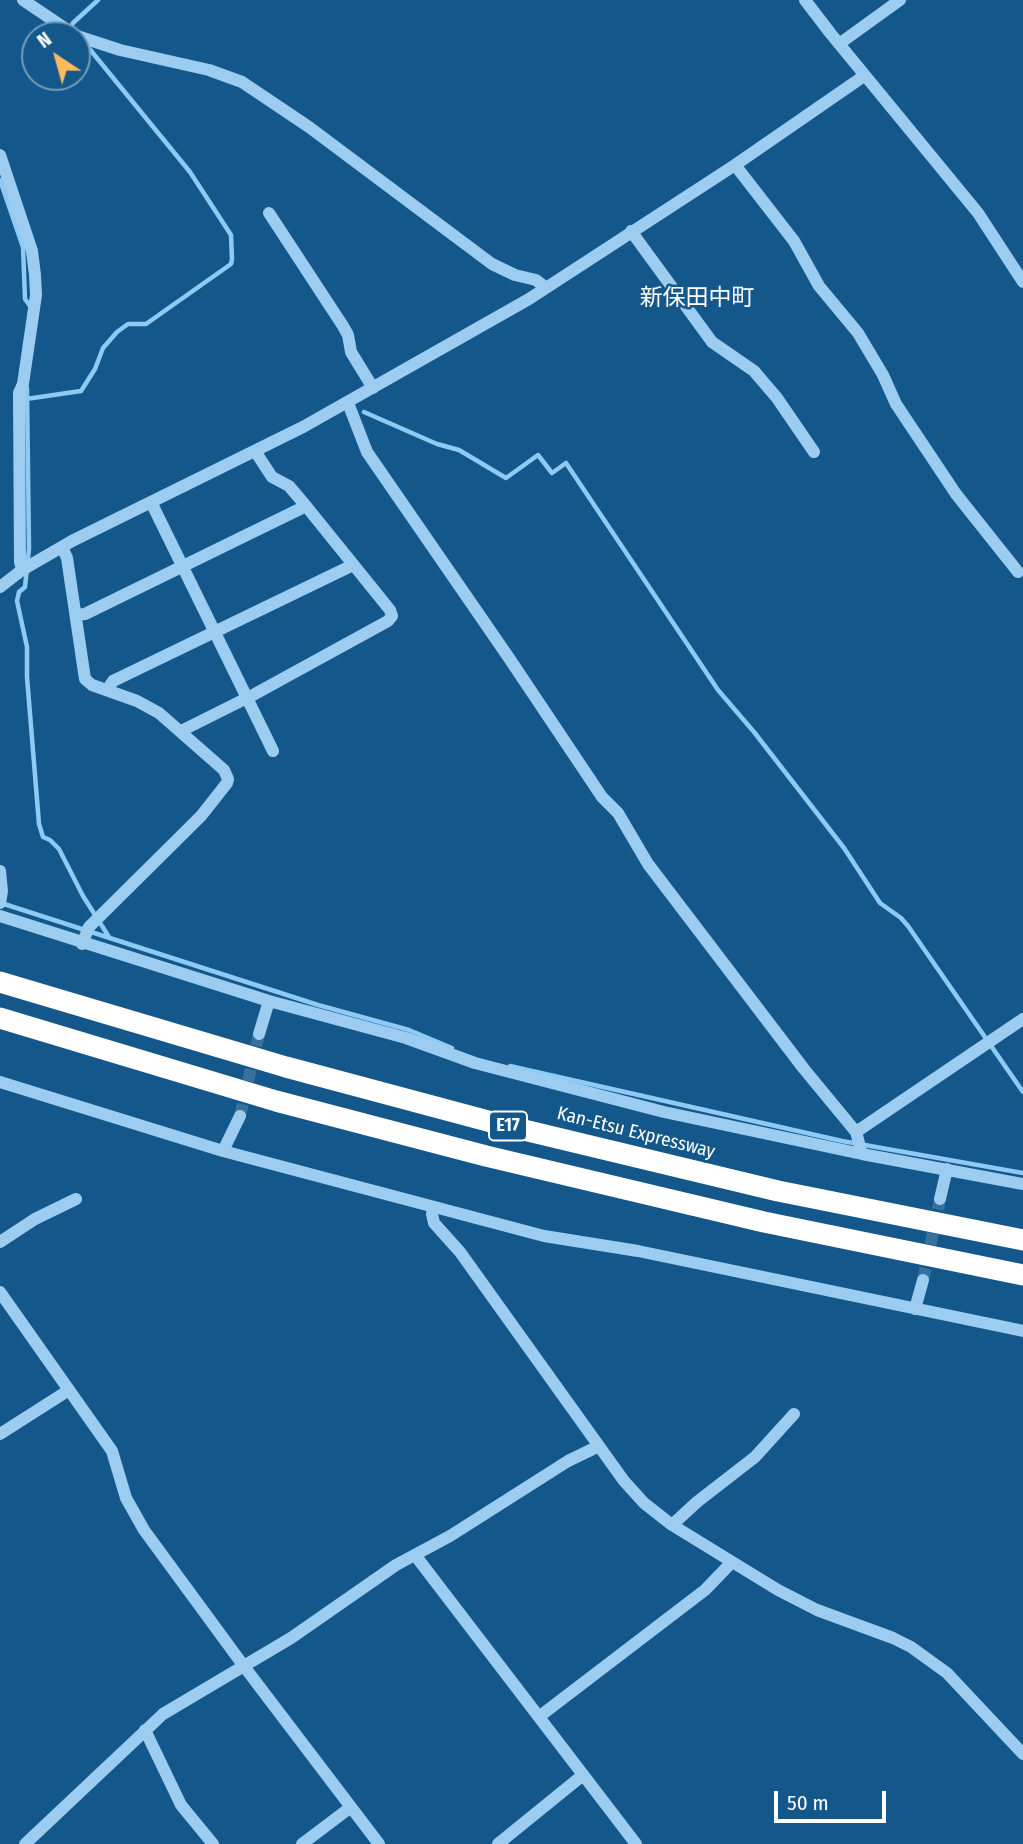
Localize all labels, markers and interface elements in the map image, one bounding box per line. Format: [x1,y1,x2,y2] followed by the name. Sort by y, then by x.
[21,21,91,91] north arrow
[33,28,56,53] text: N
[640,285,754,313] district label: 新保田中町
[555,1102,717,1164] street label: Kan-Etsu Expressway
[489,1112,527,1140] road number: E17
[778,1778,890,1822] scale bar
[787,1790,829,1816] text: 50 m

